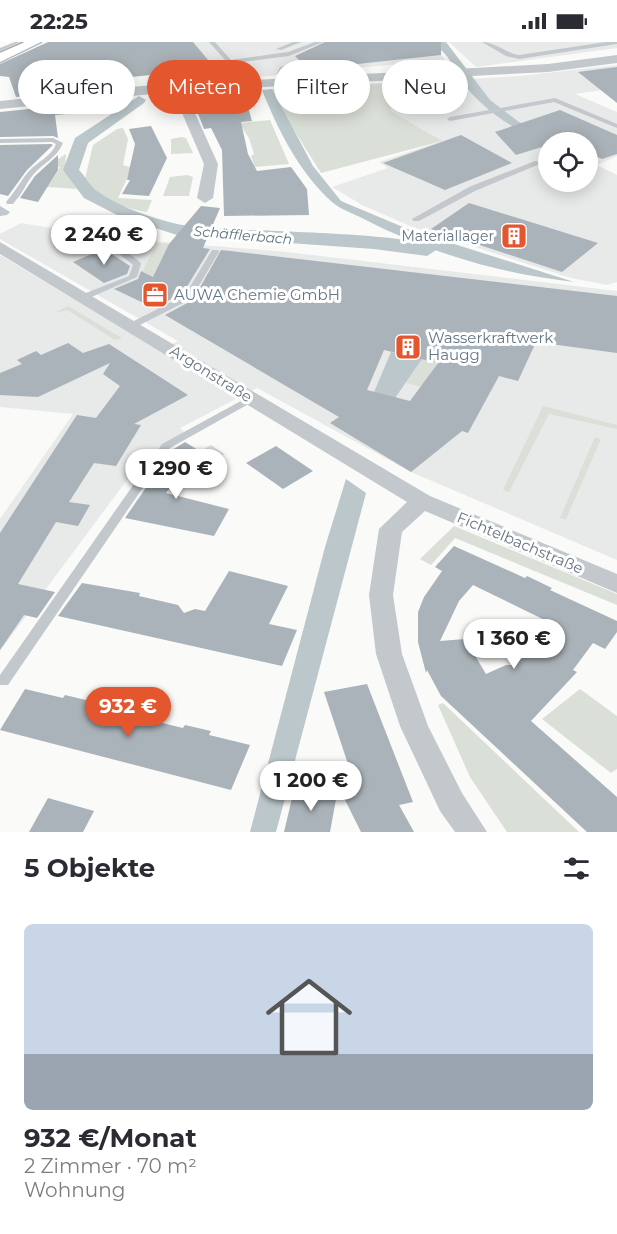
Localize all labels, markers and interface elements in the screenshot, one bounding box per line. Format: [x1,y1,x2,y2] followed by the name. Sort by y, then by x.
[30,8,88,35] text: 22:25
[18,60,135,114] chip: Kaufen
[147,60,262,114] chip: Mieten
[274,60,370,114] chip: Filter
[382,60,468,114] chip: Neu
[538,132,598,192] map controls
[538,132,598,192] button: locate
[49,215,159,266] pin: 2 240 €
[499,221,529,251] building icon: Materiallager
[65,222,143,246] text: 2 240 €
[193,222,293,248] water label: Schäfflerbach
[402,227,494,245] place label: Materiallager
[140,280,170,310] office icon: AUWA Chemie GmbH
[174,285,340,304] place label: AUWA Chemie GmbH
[428,328,553,364] place label: Wasserkraftwerk Haugg
[393,332,423,362] building icon: Wasserkraftwerk Haugg
[167,341,256,406] street label: Argonstraße
[121,449,231,500] pin: 1 290 €
[139,456,213,480] text: 1 290 €
[454,507,586,578] street label: Fichtelbachstraße
[459,619,569,670] pin: 1 360 €
[477,626,551,650] text: 1 360 €
[86,687,170,738] pin: 932 €
[99,694,157,718] text: 932 €
[256,761,366,812] pin: 1 200 €
[274,768,348,792] text: 1 200 €
[24,852,155,884] text: 5 Objekte
[560,852,593,885] icon: filters
[255,963,363,1071] icon: home
[24,1122,197,1154] text: 932 €/Monat
[24,1154,197,1178] text: 2 Zimmer · 70 m²
[24,1178,125,1202] text: Wohnung

